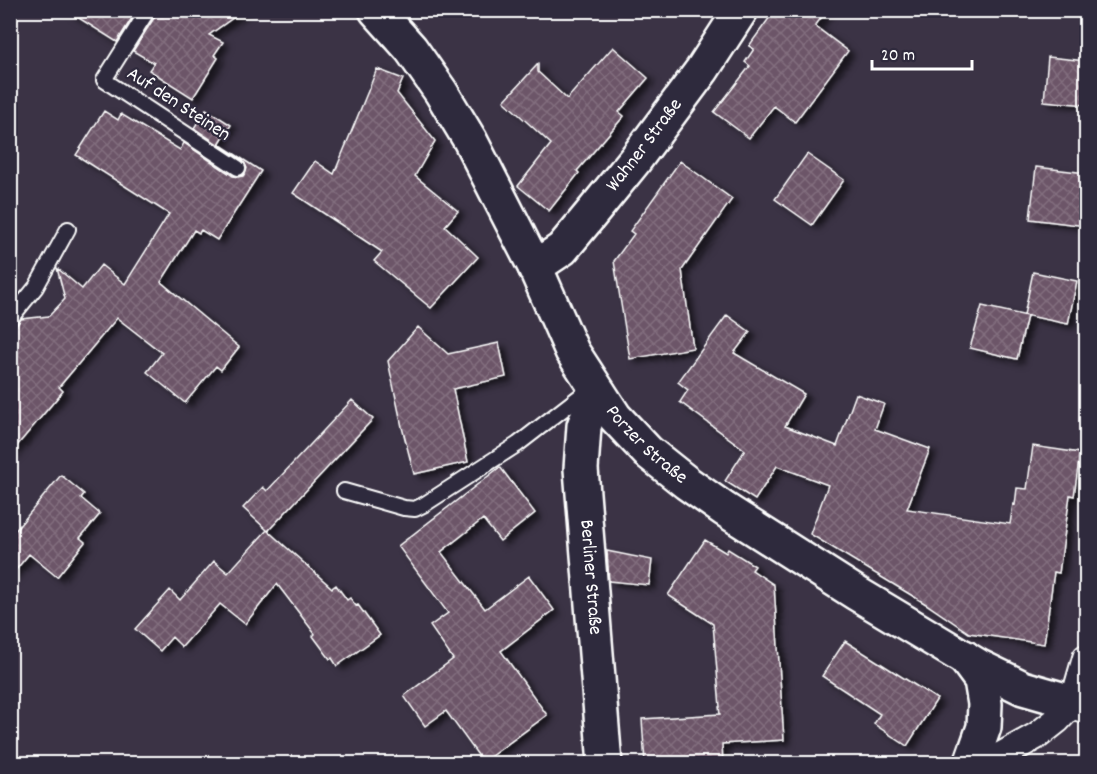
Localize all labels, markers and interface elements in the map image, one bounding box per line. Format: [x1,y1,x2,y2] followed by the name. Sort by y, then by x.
[872,33,972,71] scale bar
[881,44,915,69] text: 20 m
[120,61,236,149] street label: Auf den Steinen
[600,93,690,199] street label: Wahner Straße
[597,400,693,492] street label: Porzer Straße
[571,518,608,636] street label: Berliner Straße

